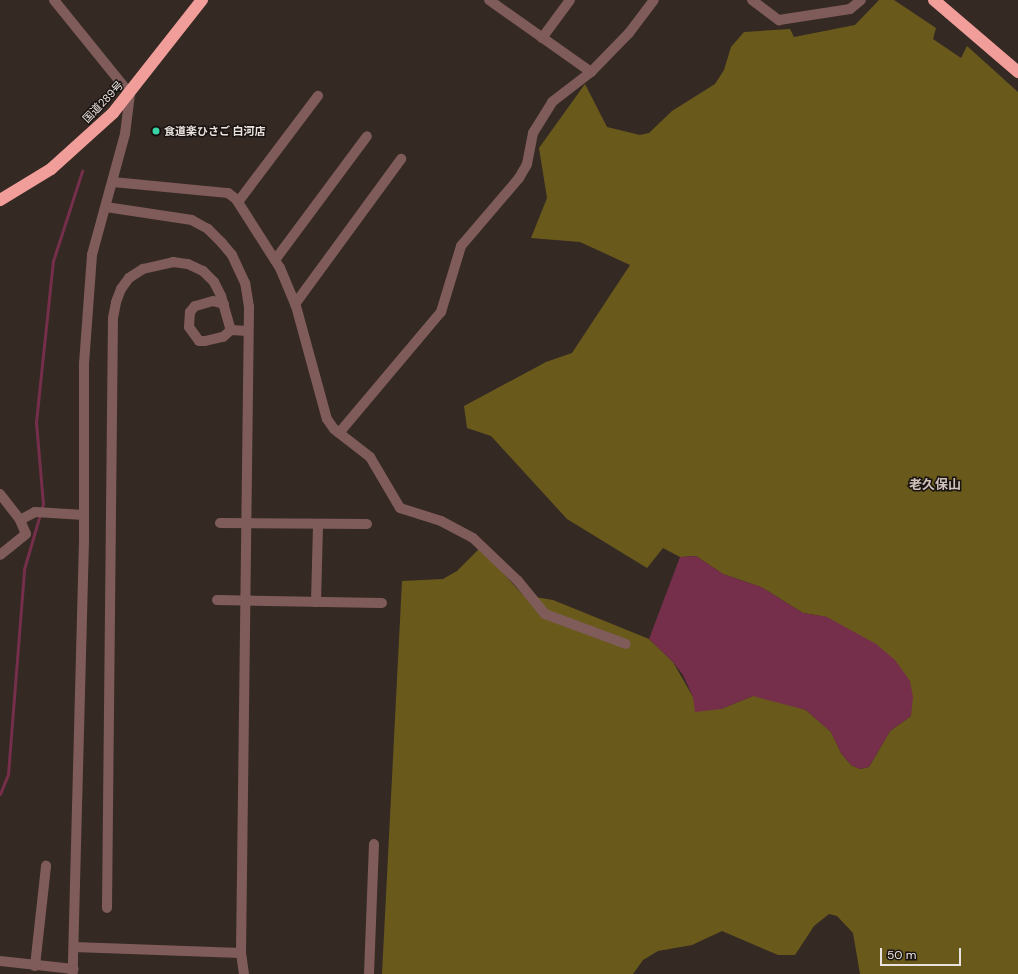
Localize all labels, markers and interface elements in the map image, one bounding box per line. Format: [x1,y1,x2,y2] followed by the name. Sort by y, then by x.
[80,79,126,125] street label: 国道289号
[164,124,266,138] place label: 食道楽ひさご 白河店
[151,126,161,136] marker: 食道楽ひさご 白河店
[909,477,961,493] district label: 老久保山
[882,940,963,966] scale bar
[887,947,916,963] text: 50 m

